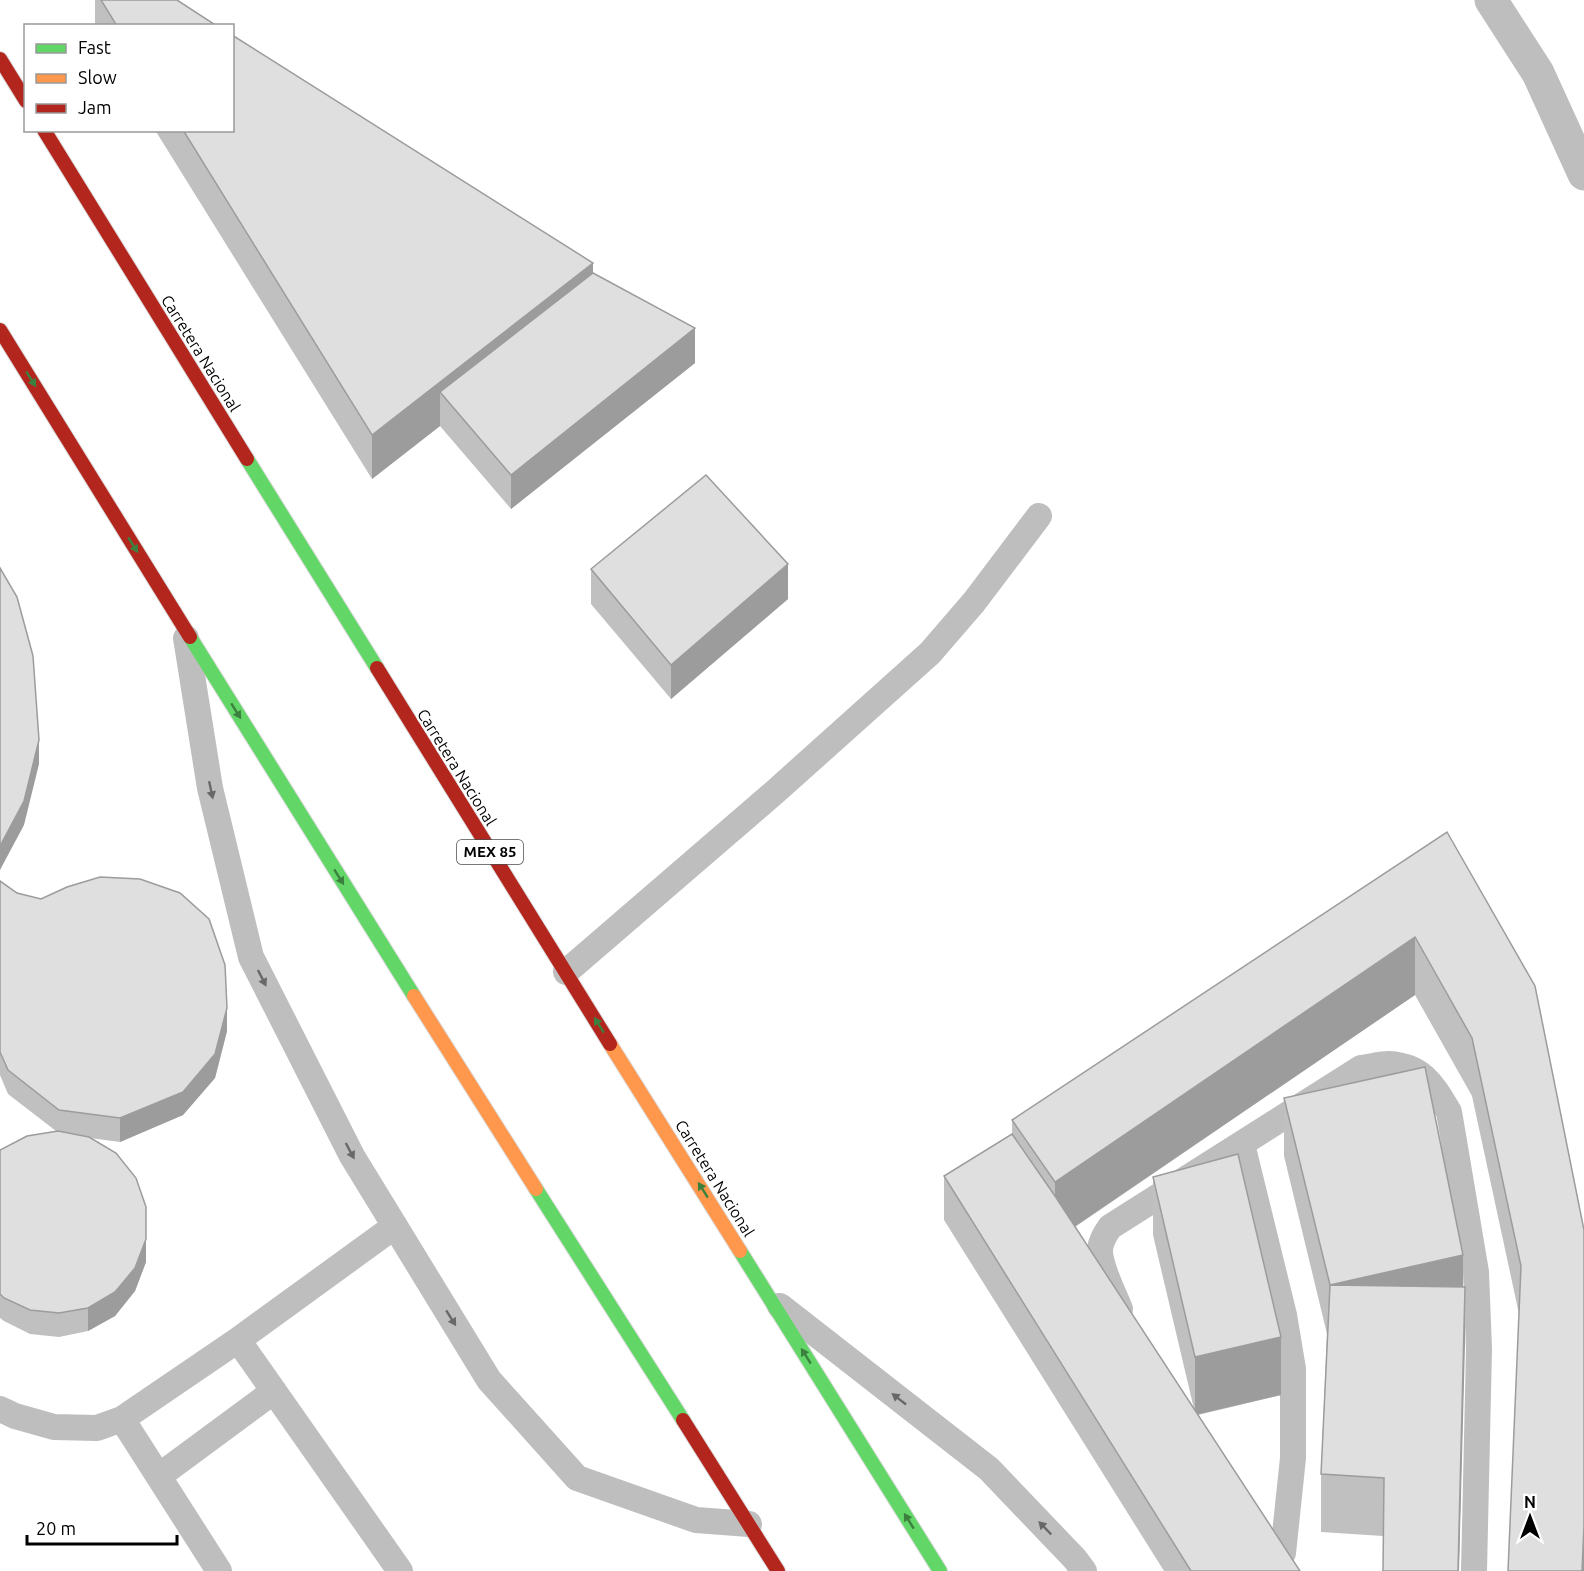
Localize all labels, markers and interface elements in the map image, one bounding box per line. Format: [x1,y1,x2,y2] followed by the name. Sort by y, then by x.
[24,24,234,132] legend
[78,37,111,57] text: Fast
[78,67,117,87] text: Slow
[78,97,112,117] text: Jam
[158,291,244,415] street label: Carretera Nacional
[25,371,36,387] one-way arrow
[128,537,139,553] one-way arrow
[230,703,241,719] one-way arrow
[414,705,500,829] street label: Carretera Nacional
[207,781,216,800] one-way arrow
[457,840,523,864] road number: MEX 85
[333,869,344,885] one-way arrow
[257,969,266,986] one-way arrow
[594,1017,605,1033] one-way arrow
[672,1116,758,1240] street label: Carretera Nacional
[345,1143,355,1160] one-way arrow
[697,1183,709,1199] one-way arrow
[446,1310,457,1326] one-way arrow
[801,1348,812,1364] one-way arrow
[891,1392,907,1405] one-way arrow
[1500,1487,1560,1547] north arrow
[1524,1493,1536,1511] text: N
[27,1508,177,1546] scale bar
[904,1513,915,1529] one-way arrow
[36,1518,76,1538] text: 20 m
[1038,1520,1052,1535] one-way arrow

